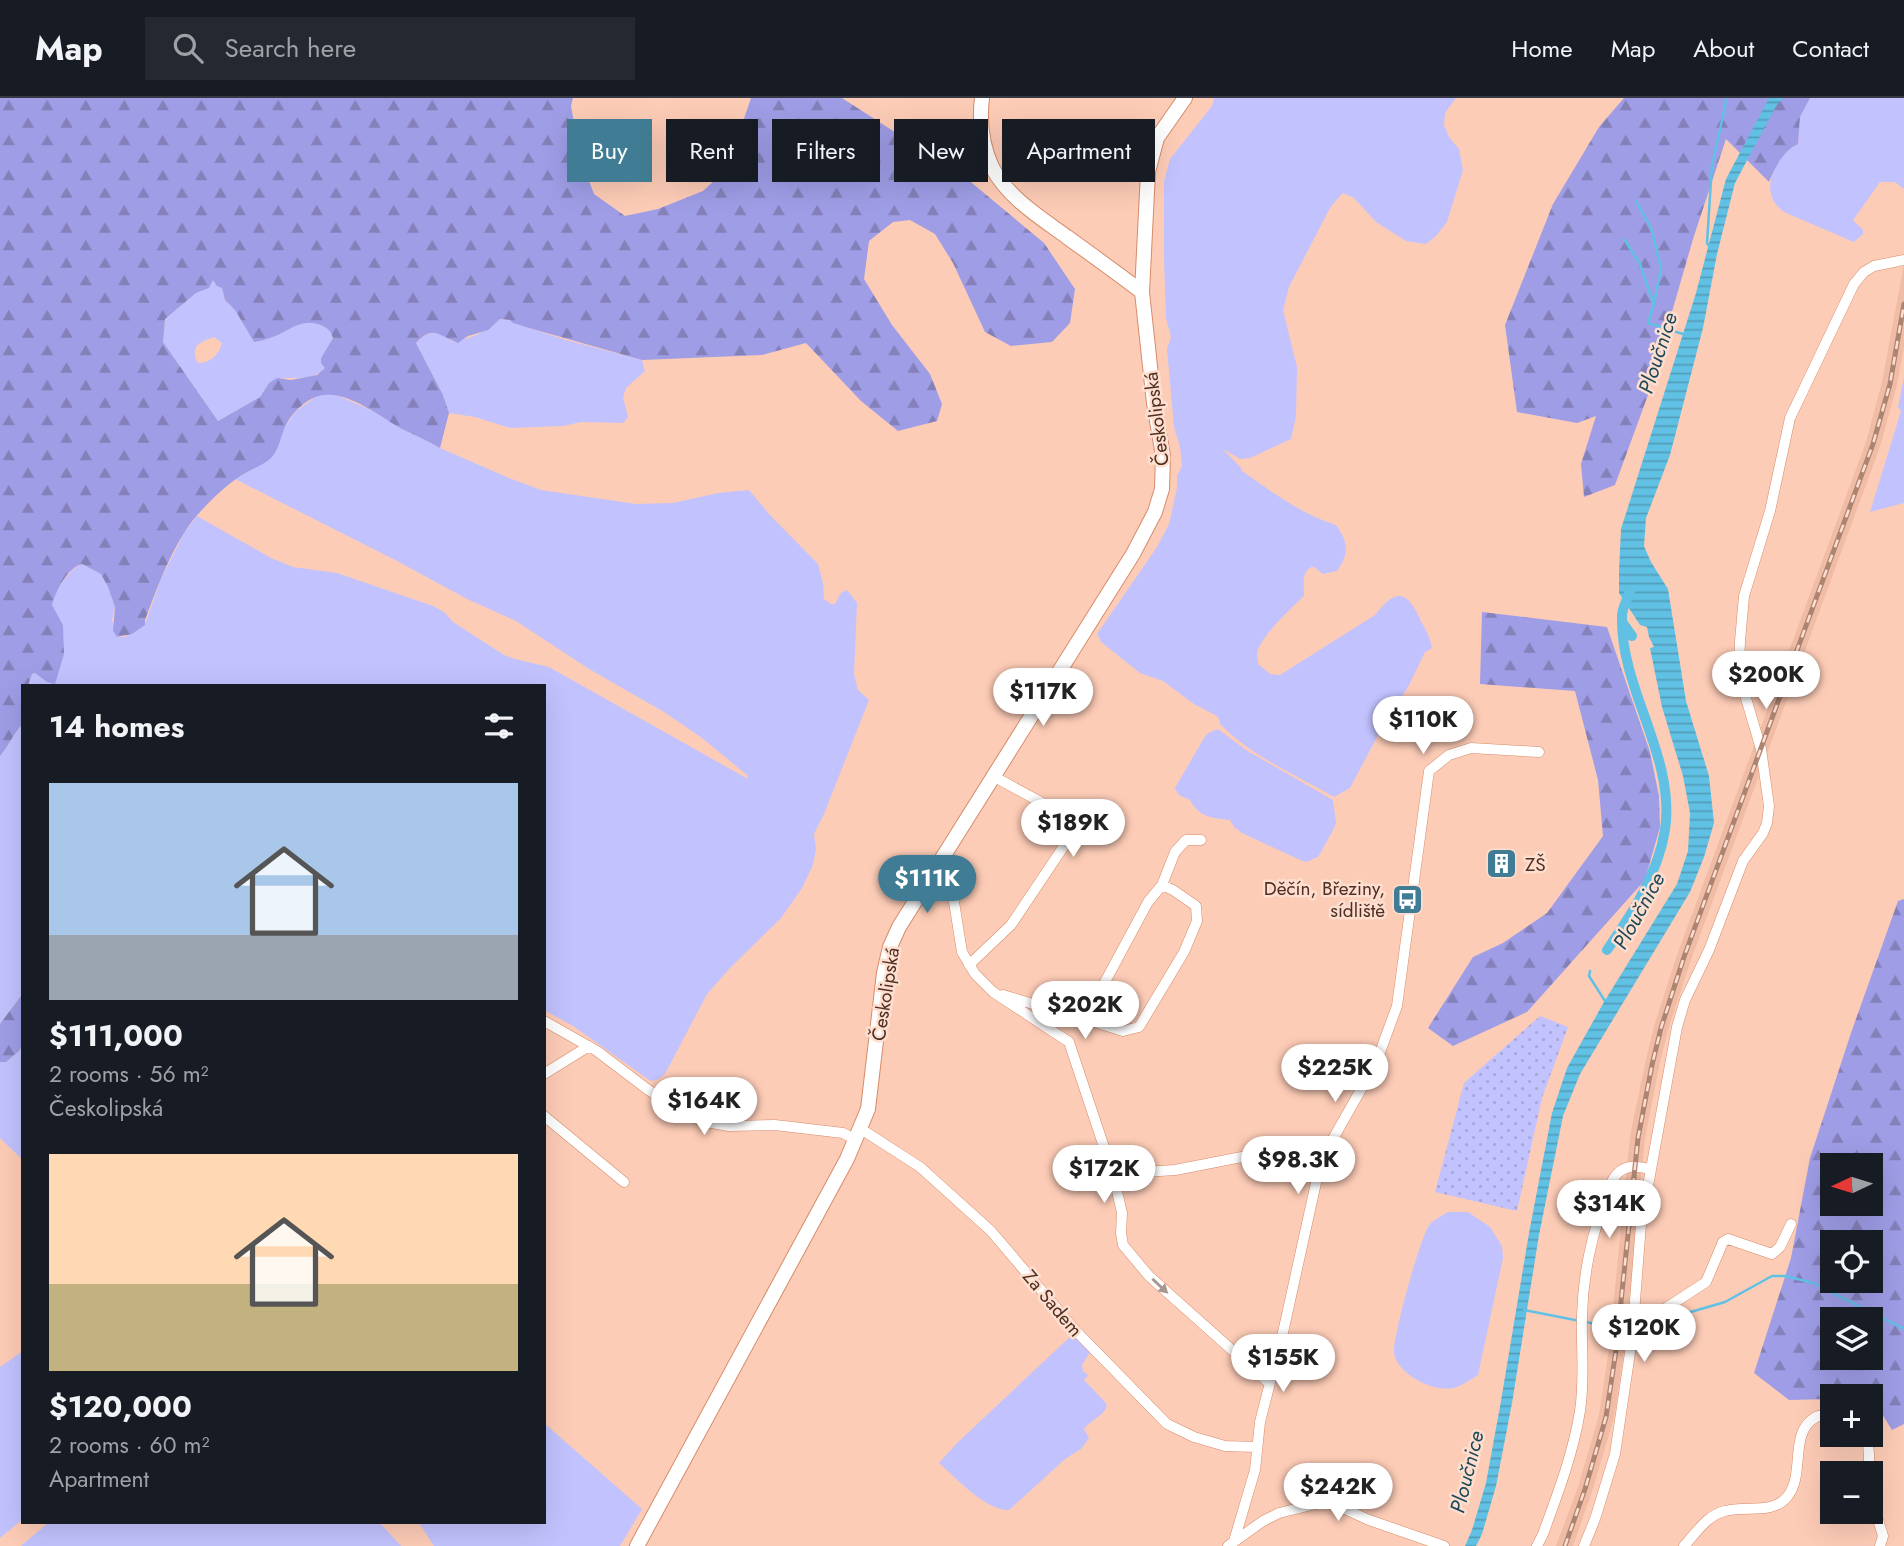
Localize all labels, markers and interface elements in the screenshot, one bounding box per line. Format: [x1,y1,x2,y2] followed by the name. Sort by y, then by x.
[145,17,635,80] search box
[35,25,103,72] text: Map
[169,29,207,67] icon: search
[225,29,356,67] text: Search here
[1511,31,1573,66] text: Home
[1611,31,1655,66] text: Map
[1693,31,1754,66] text: About
[1792,31,1869,66] text: Contact
[567,119,652,182] chip: Buy
[666,119,758,182] chip: Rent
[772,119,880,182] chip: Filters
[894,119,988,182] chip: New
[1002,119,1155,182] chip: Apartment
[1631,308,1685,397] water label: Ploučnice
[1137,371,1176,467] street label: Českolipská
[1717,652,1815,711] pin: $200K
[1728,657,1804,691] text: $200K
[994,668,1092,728] pin: $117K
[1009,674,1077,708] text: $117K
[1374,696,1472,756] pin: $110K
[1388,702,1458,736] text: $110K
[49,705,184,748] text: 14 homes
[480,707,518,745] icon: filters
[1024,800,1122,859] pin: $189K
[1037,805,1109,839] text: $189K
[221,828,347,954] icon: home
[1485,847,1519,881] building icon: ZŠ
[1525,851,1546,878] place label: ZŠ
[878,856,976,915] pin: $111K
[894,861,960,895] text: $111K
[1606,867,1673,955] water label: Ploučnice
[1264,875,1385,924] place label: Děčín, Březiny, sídliště
[1391,882,1425,916] bus stop icon: Děčín, Březiny, sídliště
[865,945,906,1043] street label: Českolipská
[1036,982,1134,1041] pin: $202K
[1047,987,1123,1021] text: $202K
[49,1014,183,1057] text: $111,000
[1286,1044,1384,1104] pin: $225K
[1297,1050,1373,1084] text: $225K
[49,1057,209,1091] text: 2 rooms · 56 m²
[655,1077,753,1137] pin: $164K
[667,1083,741,1117] text: $164K
[49,1091,163,1125] text: Českolipská
[1241,1136,1355,1196] pin: $98.3K
[1257,1142,1339,1176] text: $98.3K
[1055,1146,1153,1205] pin: $172K
[1068,1151,1140,1185] text: $172K
[1820,1153,1883,1216] north arrow
[1820,1153,1883,1524] map controls
[1560,1180,1658,1240] pin: $314K
[1573,1186,1645,1220] text: $314K
[221,1199,347,1325] icon: home
[1820,1230,1883,1293] button: locate
[1017,1264,1089,1343] street label: Za Sadem
[1151,1278,1168,1294] one-way arrow
[1595,1304,1693,1364] pin: $120K
[1820,1307,1883,1370] button: layers
[1608,1310,1680,1344] text: $120K
[1234,1334,1332,1394] pin: $155K
[1247,1340,1319,1374] text: $155K
[1820,1384,1883,1447] button: +
[49,1385,192,1428] text: $120,000
[1442,1427,1492,1516] water label: Ploučnice
[49,1428,209,1462] text: 2 rooms · 60 m²
[1820,1461,1883,1524] button: −
[49,1462,149,1496] text: Apartment
[1289,1464,1387,1523] pin: $242K
[1300,1469,1376,1503] text: $242K

